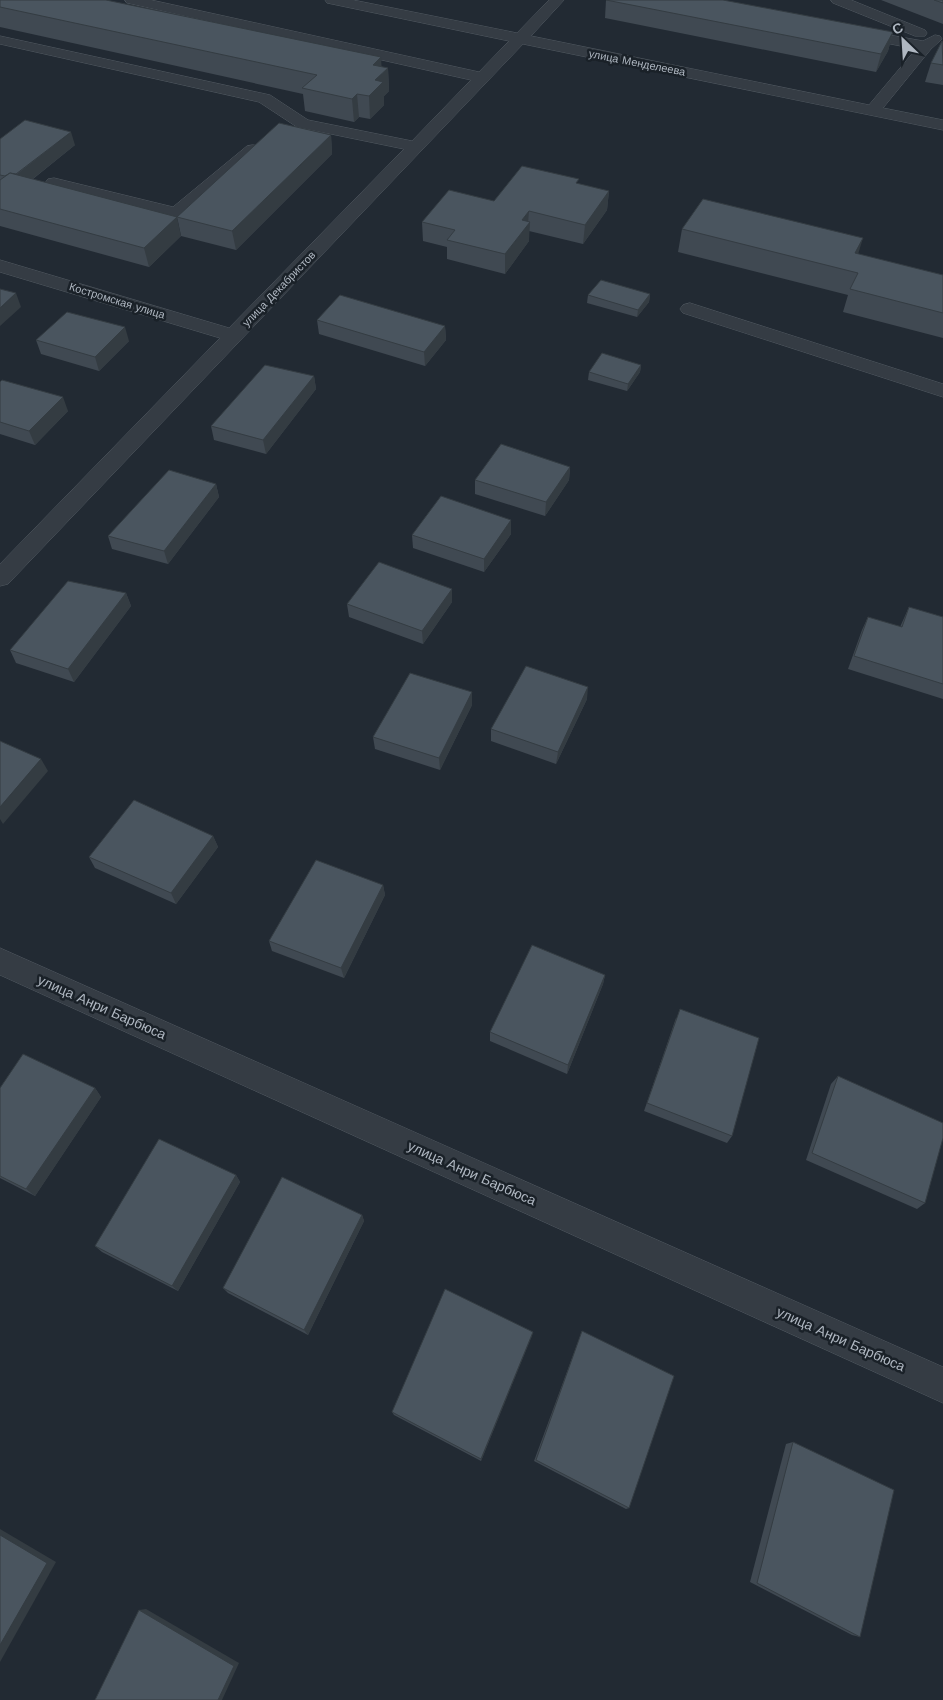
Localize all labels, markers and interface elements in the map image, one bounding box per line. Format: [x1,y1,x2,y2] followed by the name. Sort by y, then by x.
[878,15,928,65] north arrow
[890,19,905,38] text: С
[588,47,687,79] street label: улица Менделеева
[240,249,318,329] street label: улица Декабристов
[68,280,167,322] street label: Костромская улица
[35,971,169,1043] street label: улица Анри Барбюса
[405,1137,539,1209] street label: улица Анри Барбюса
[774,1303,908,1375] street label: улица Анри Барбюса

